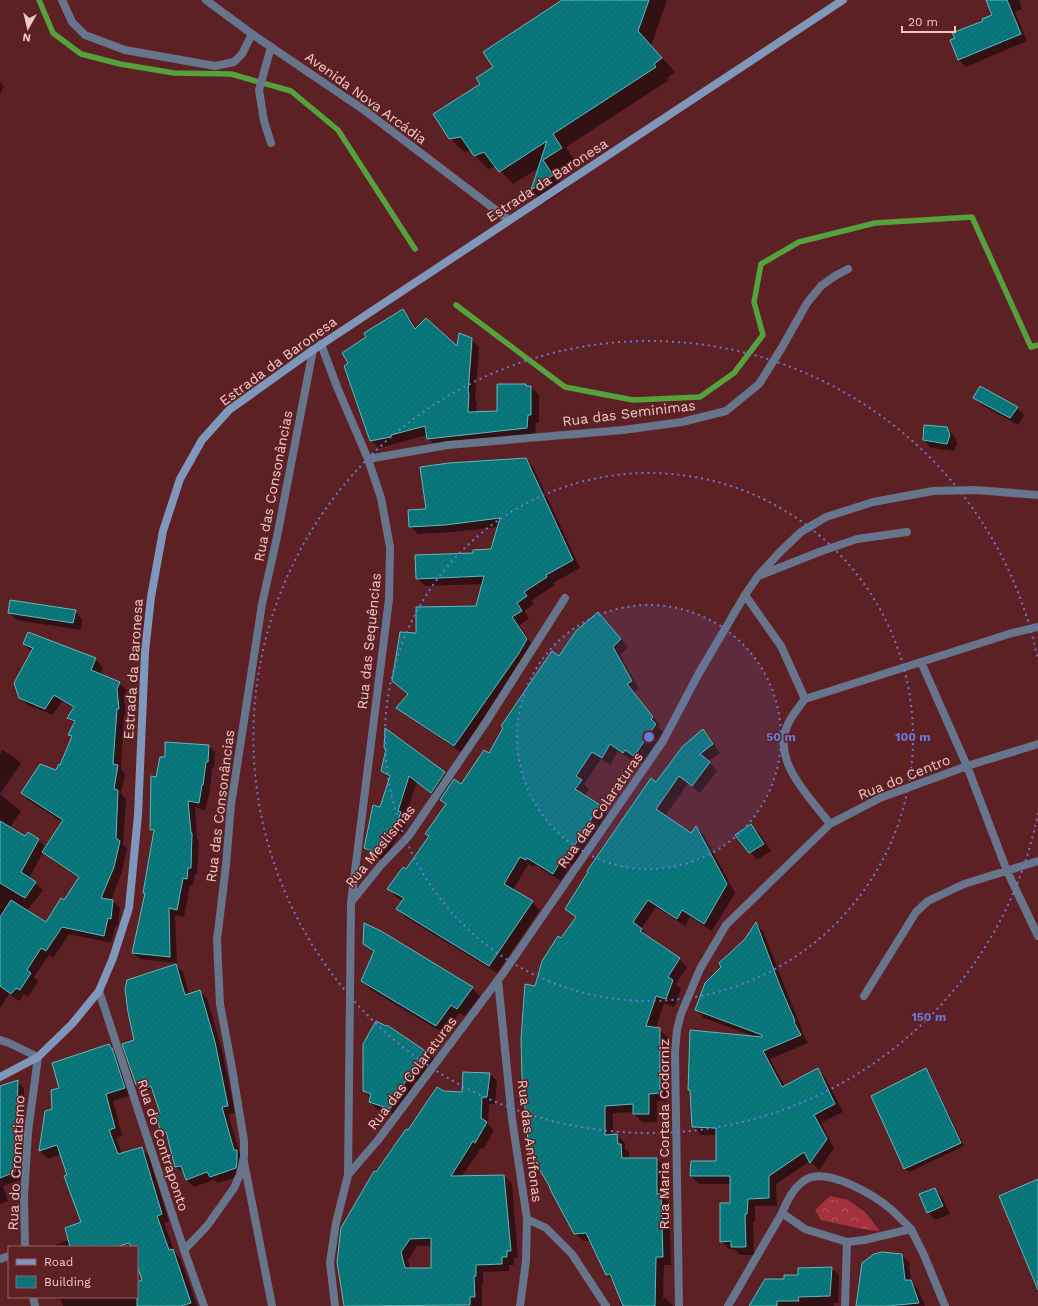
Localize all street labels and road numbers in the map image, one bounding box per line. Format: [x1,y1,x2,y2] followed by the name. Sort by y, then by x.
[302,49,430,147] street label: Avenida Nova Arcádia
[484,135,611,225] street label: Estrada da Baronesa
[216,313,340,409] street label: Estrada da Baronesa
[561,397,697,429] street label: Rua das Seminimas
[250,409,296,563] street label: Rua das Consonâncias
[354,572,384,710] street label: Rua das Sequências
[120,598,146,740] street label: Estrada da Baronesa
[203,729,237,883] street label: Rua das Consonâncias
[554,749,646,871] street label: Rua das Colaraturas
[856,751,952,803] street label: Rua do Centro
[342,802,418,890] street label: Rua Meslismas
[364,1013,460,1133] street label: Rua das Colaraturas
[656,1039,672,1229] street label: Rua Maria Cortada Codorniz
[134,1077,192,1213] street label: Rua do Contraponto
[515,1079,545,1203] street label: Rua das Antífonas
[4,1095,28,1231] street label: Rua do Cromatismo

